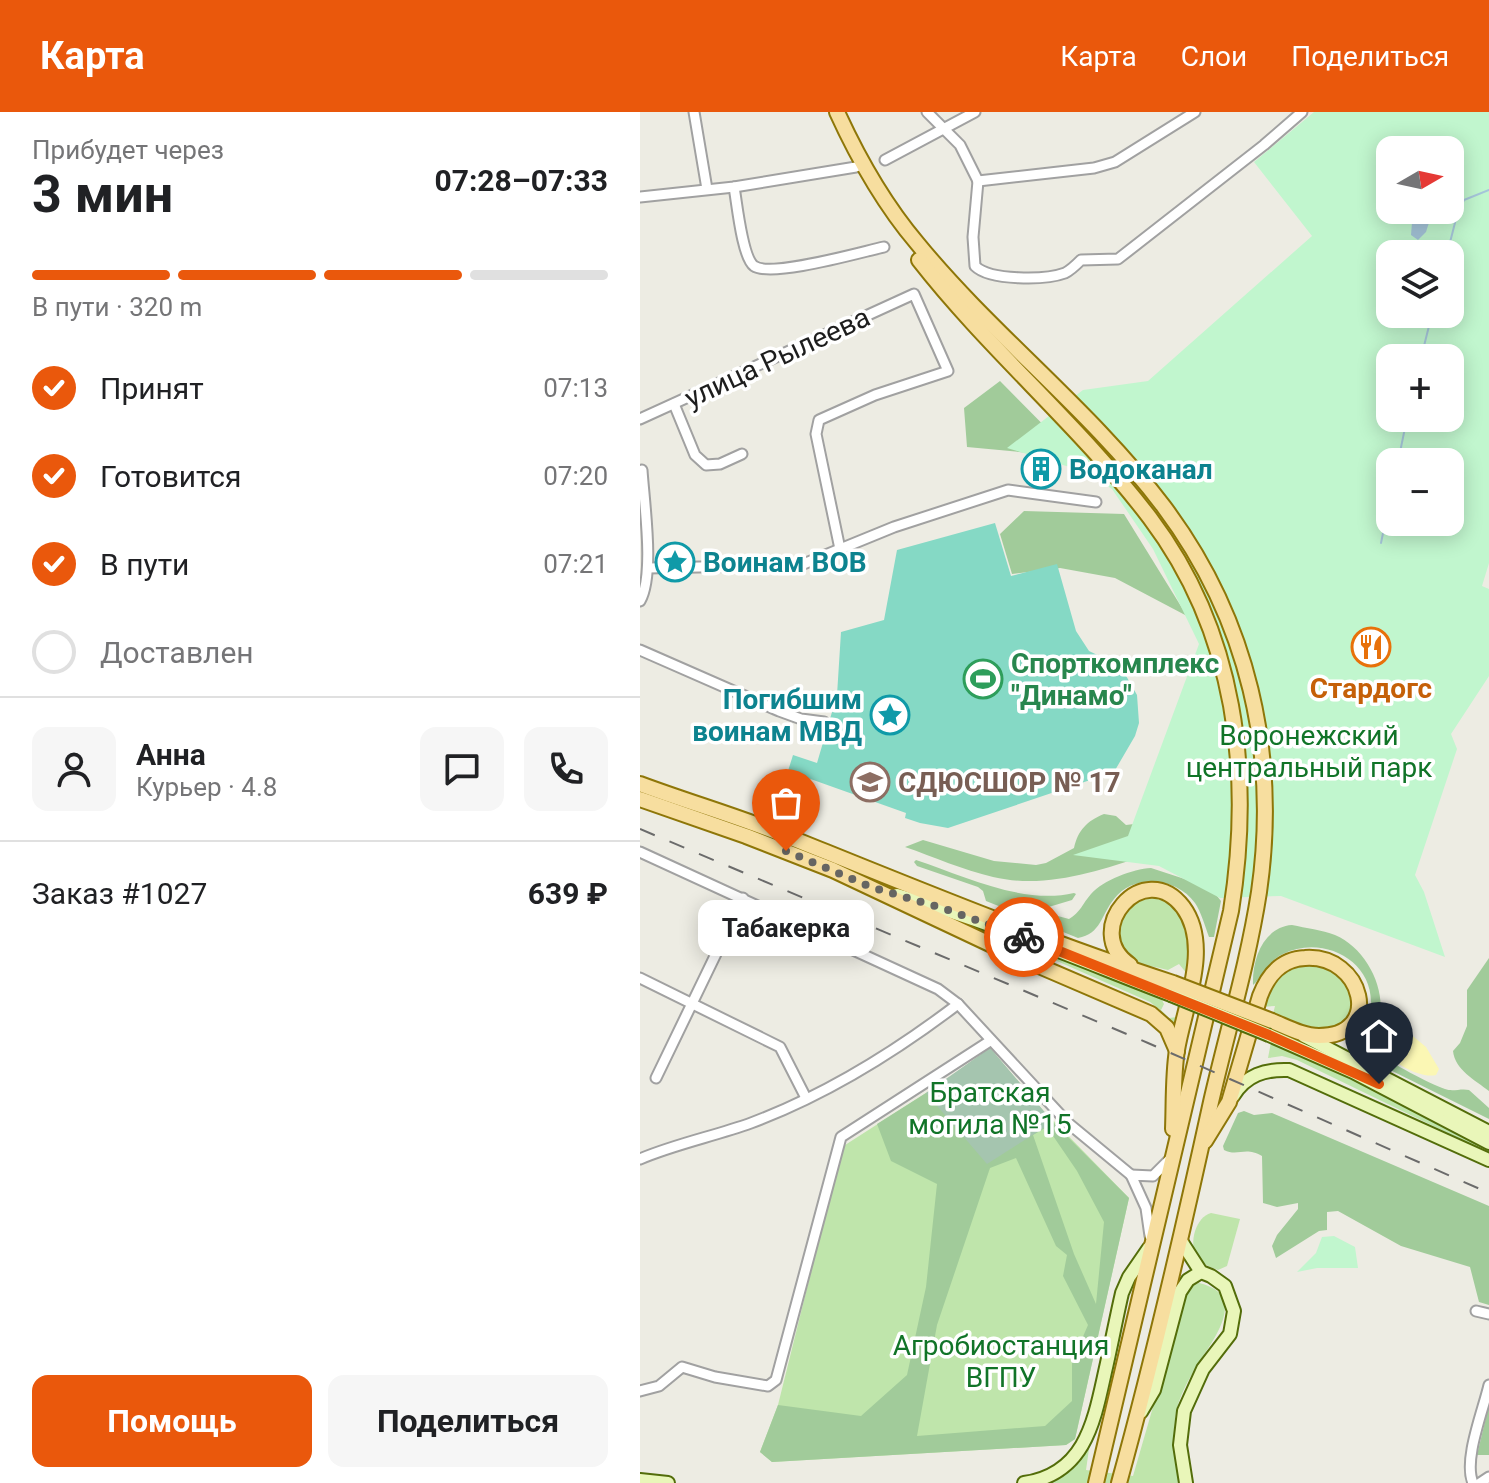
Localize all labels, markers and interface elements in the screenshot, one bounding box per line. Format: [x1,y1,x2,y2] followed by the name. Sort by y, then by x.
[40,34,145,78] text: Карта
[1060,40,1137,73] text: Карта
[1181,40,1247,73] text: Слои
[1291,40,1449,73] text: Поделиться
[32,135,224,165] text: Прибудет через
[1376,136,1464,224] north arrow
[1376,136,1464,536] map controls
[434,163,608,198] text: 07:28–07:33
[32,164,173,225] text: 3 мин
[1376,240,1464,328] button: layers
[32,292,202,322] text: В пути · 320 m
[679,300,875,415] street label: улица Рылеева
[1376,344,1464,432] button: +
[32,366,76,410] icon: check
[100,371,204,406] text: Принят
[543,373,608,403] text: 07:13
[1020,448,1062,490] building icon: Водоканал
[1376,448,1464,536] button: −
[1069,453,1213,486] place label: Водоканал
[32,454,76,498] icon: check
[100,459,242,494] text: Готовится
[543,461,608,491] text: 07:20
[654,541,696,583] place icon: Воинам ВОВ
[32,542,76,586] icon: check
[703,546,867,579] place label: Воинам ВОВ
[100,547,189,582] text: В пути
[543,549,608,579] text: 07:21
[1350,626,1392,668] restaurant icon: Стардогс
[100,635,254,670] text: Доставлен
[1011,647,1219,712] place label: Спорткомплекс "Динамо"
[962,658,1004,700] sports icon: Спорткомплекс "Динамо"
[1310,672,1432,705] place label: Стардогс
[692,683,862,748] place label: Погибшим воинам МВД
[869,694,911,736] place icon: Погибшим воинам МВД
[1186,719,1432,784] park label: Воронежский центральный парк
[32,727,116,811] button: person
[420,727,504,811] button: chat
[524,727,608,811] button: phone
[136,737,206,772] text: Анна
[849,761,891,803] school or university icon: СДЮСШОР № 17
[898,766,1121,799] place label: СДЮСШОР № 17
[752,769,820,851] pin
[136,772,277,802] text: Курьер · 4.8
[764,781,808,825] icon: bag
[32,876,207,911] text: Заказ #1027
[528,876,608,911] text: 639 ₽
[984,897,1064,977] courier
[698,899,874,955] callout: Табакерка
[722,913,850,943] text: Табакерка
[1002,915,1046,959] icon: bike
[1345,1002,1413,1084] pin
[1357,1014,1401,1058] icon: home
[908,1076,1072,1141] park label: Братская могила №15
[893,1329,1109,1394] park label: Агробиостанция ВГПУ
[32,1375,312,1467] button: Помощь
[328,1375,608,1467] button: Поделиться

